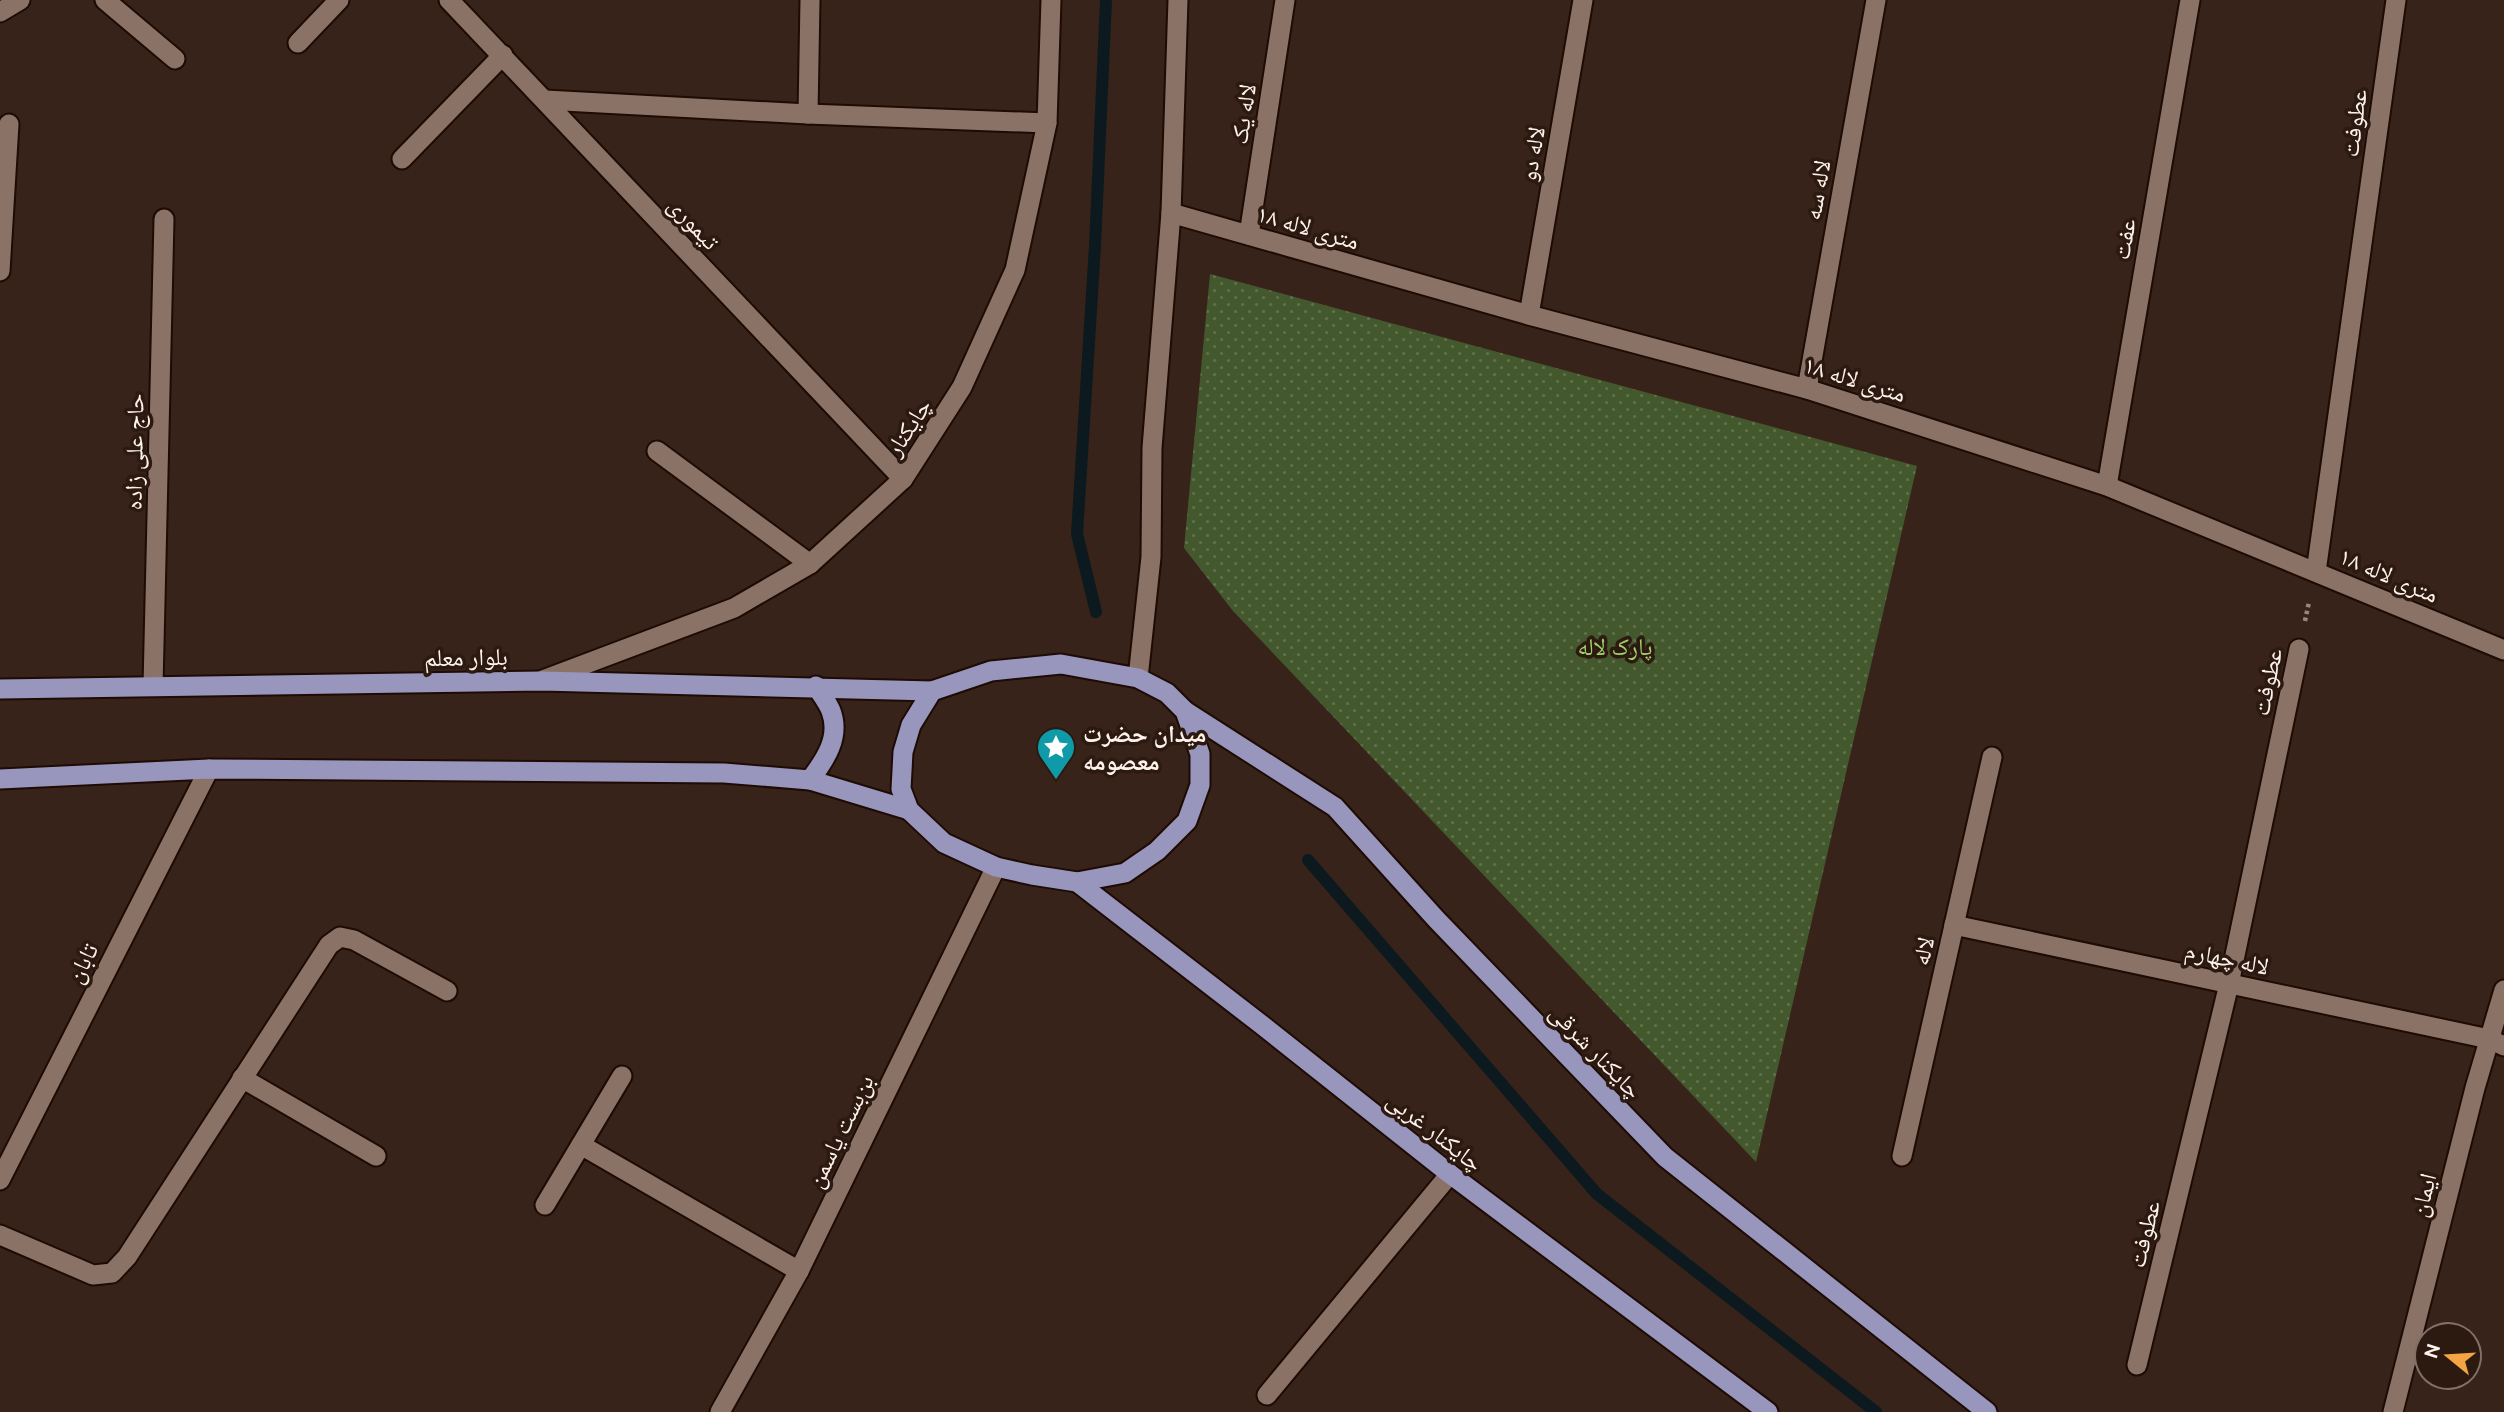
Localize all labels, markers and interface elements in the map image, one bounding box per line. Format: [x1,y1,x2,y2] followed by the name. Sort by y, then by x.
[1225,82,1261,146] street label: لاله یک
[2336,87,2372,159] street label: عطوفت
[1514,125,1550,183] street label: لاله دو
[1798,158,1836,222] street label: لاله سه
[662,191,725,256] street label: تیموری
[1254,200,1362,255] street label: ۱۸ متری لاله
[2107,216,2141,262] street label: عفت
[1801,351,1909,408] street label: ۱۸ متری لاله
[119,393,151,511] street label: حاج علی زاده
[879,393,937,462] street label: چایکنار
[2335,542,2443,609] street label: ۱۸ متری لاله
[1578,633,1652,661] park label: پارک لاله
[424,643,508,674] street label: بلوار معلم
[2247,646,2287,718] street label: عطوفت
[1083,720,1206,775] place label: میدان حضرت معصومه
[1035,726,1077,781] place icon: میدان حضرت معصومه
[1907,934,1939,968] street label: لاله
[2182,936,2272,983] street label: لاله چهارم
[61,939,104,988] street label: تابان
[1544,998,1648,1104] street label: چایکنار شرقی
[801,1070,880,1192] street label: بن‌بست یاسمن
[1381,1085,1488,1177] street label: چایکنار غربی
[2405,1170,2442,1220] street label: ایمان
[2123,1198,2165,1270] street label: عطوفت
[2413,1321,2483,1391] north arrow
[2419,1341,2444,1361] text: N

